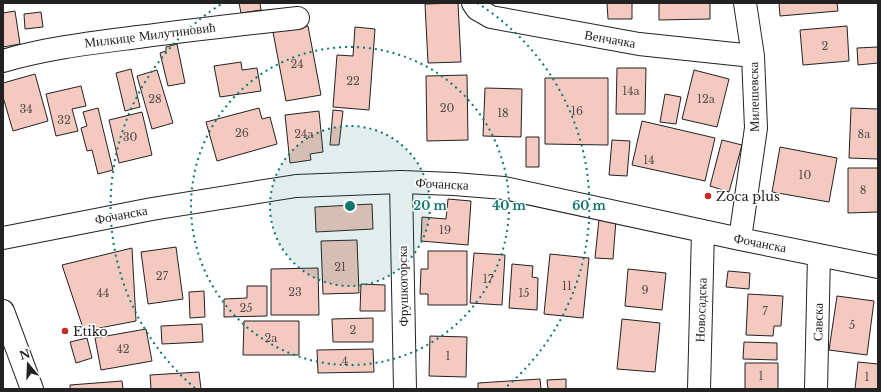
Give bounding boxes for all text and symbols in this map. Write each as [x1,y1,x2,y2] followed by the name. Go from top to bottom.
[83,18,217,51] street label: Милкице Милутиновић
[583,26,637,52] street label: Венчачка
[822,39,829,53] house number: 2
[290,57,304,71] house number: 24
[745,61,763,132] street label: Милешевска
[346,74,360,88] house number: 22
[622,84,641,98] house number: 14a
[148,92,162,106] house number: 28
[697,92,716,106] house number: 12a
[440,101,454,115] house number: 20
[19,102,33,116] house number: 34
[571,104,583,118] house number: 16
[497,106,509,120] house number: 18
[57,113,71,127] house number: 32
[235,126,249,140] house number: 26
[294,127,315,141] house number: 24a
[858,127,871,141] house number: 8a
[123,130,137,144] house number: 30
[643,153,655,167] house number: 14
[799,168,812,182] house number: 10
[415,174,469,194] street label: Фочанска
[860,183,866,197] house number: 8
[716,188,780,205] place label: Zoca plus
[703,191,713,201] marker: Zoca plus
[413,198,447,213] text: 20 m
[492,198,526,213] text: 40 m
[572,198,607,213] text: 60 m
[343,199,357,213] centre of rings
[93,202,149,228] street label: Фочанска
[439,223,451,237] house number: 19
[732,230,788,256] street label: Фочанска
[394,245,412,327] street label: Фрушкогорска
[334,260,346,274] house number: 21
[156,269,169,283] house number: 27
[483,272,494,286] house number: 17
[691,277,711,343] street label: Новосадска
[562,279,572,293] house number: 11
[641,283,649,297] house number: 9
[288,285,302,299] house number: 23
[97,286,109,300] house number: 44
[518,286,530,300] house number: 15
[239,301,253,315] house number: 25
[809,303,827,341] street label: Савска
[762,304,768,318] house number: 7
[849,318,855,332] house number: 5
[73,323,108,340] place label: Etiko
[350,323,357,337] house number: 2
[60,326,70,336] marker: Etiko
[265,331,278,345] house number: 2a
[116,342,130,356] house number: 42
[8,344,48,384] north arrow
[18,346,33,363] text: N
[446,349,451,363] house number: 1
[342,354,348,368] house number: 4
[759,369,764,383] house number: 1
[865,370,870,384] house number: 1

